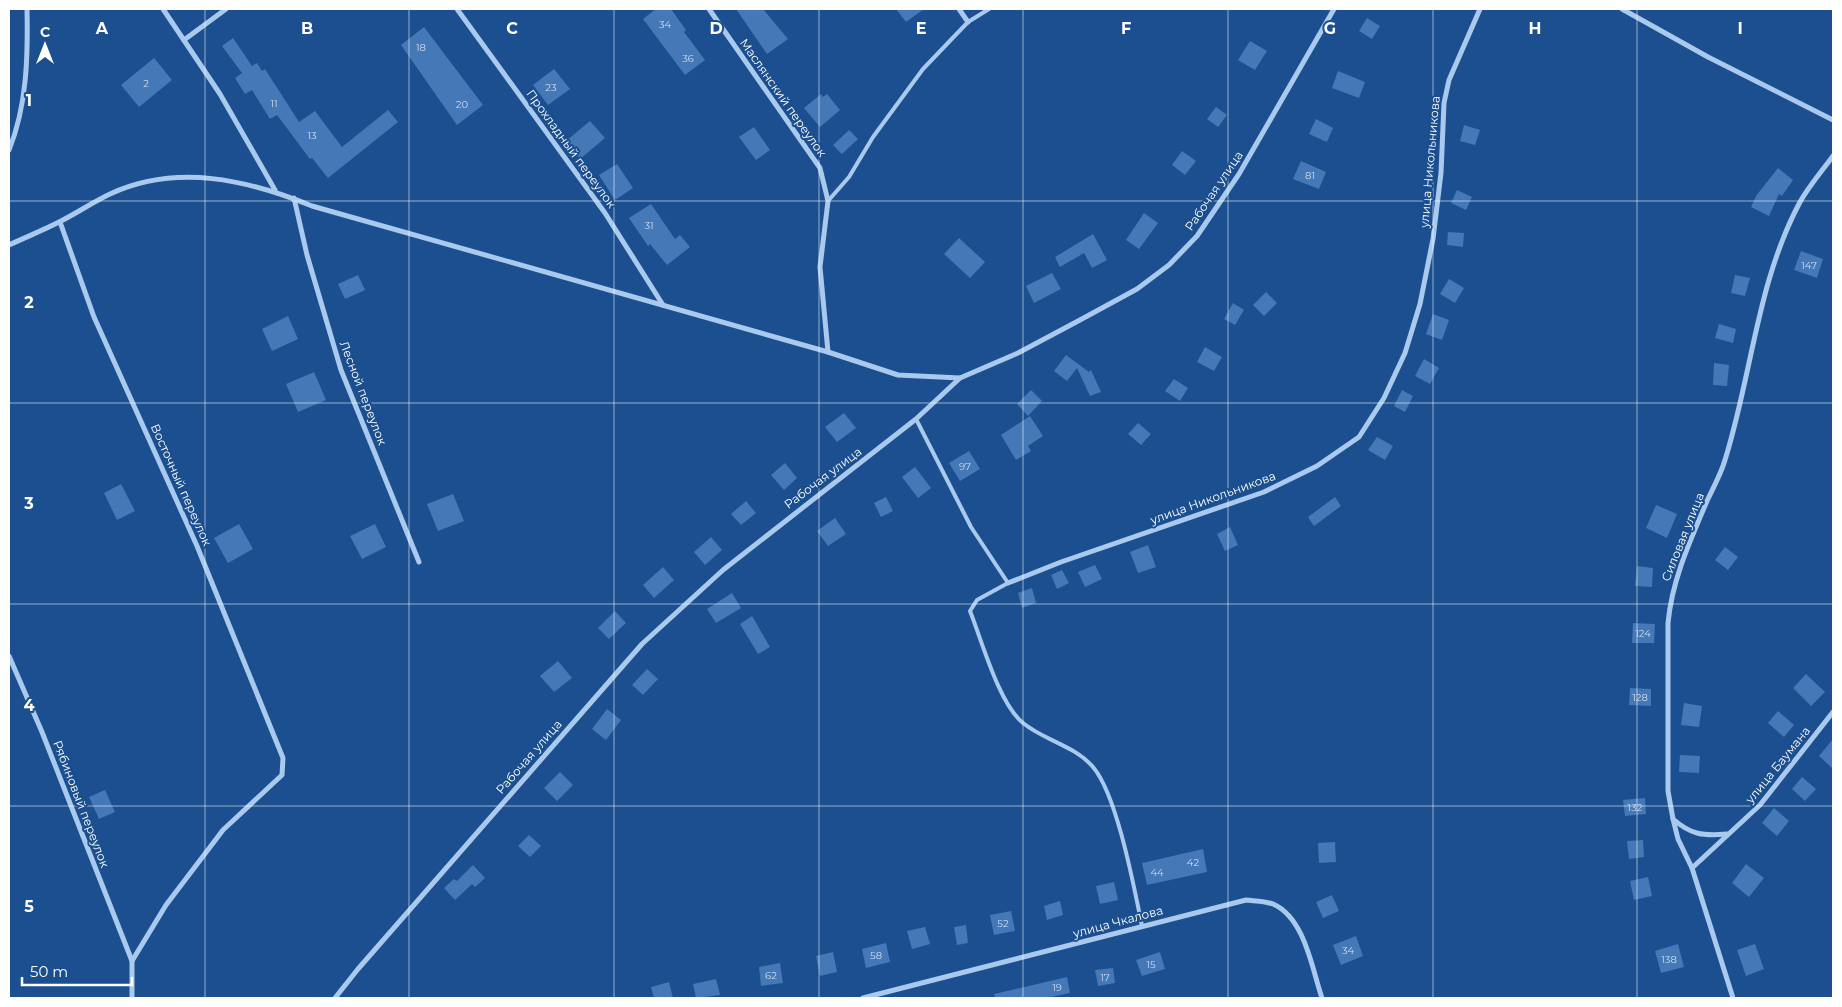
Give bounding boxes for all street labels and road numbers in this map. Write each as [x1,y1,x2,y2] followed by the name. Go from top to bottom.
[737,36,830,160] street label: Маслянский переулок
[523,87,619,211] street label: Прохладный переулок
[1416,95,1443,230] street label: улица Никольникова
[1181,148,1246,233] street label: Рабочая улица
[337,339,390,447] street label: Лесной переулок
[148,421,215,548] street label: Восточный переулок
[781,444,864,512] street label: Рабочая улица
[1147,468,1278,528] street label: улица Никольникова
[1658,490,1707,583] street label: Силовая улица
[492,717,565,797] street label: Рабочая улица
[1741,723,1813,807] street label: улица Баумана
[50,738,113,870] street label: Рябиновый переулок
[1070,902,1165,941] street label: улица Чкалова

